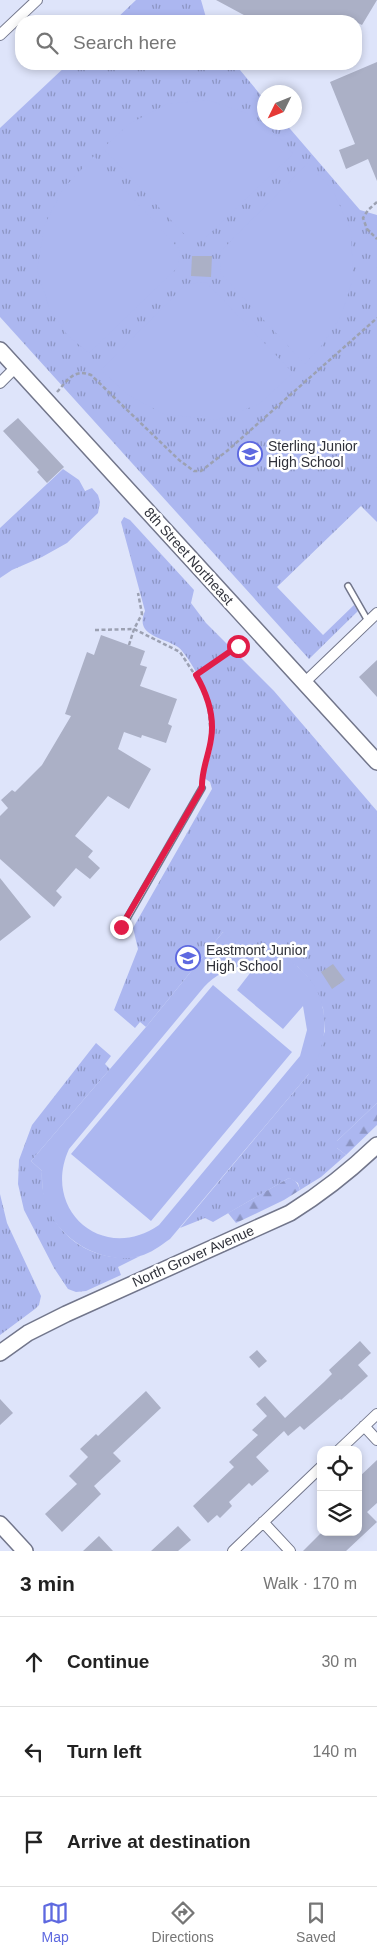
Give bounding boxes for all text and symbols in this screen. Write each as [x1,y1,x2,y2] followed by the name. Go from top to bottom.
[15,15,362,70] search box
[33,29,61,57] icon: search
[73,32,177,53] text: Search here
[257,85,302,130] north arrow
[268,438,358,470] place label: Sterling Junior High School
[237,441,263,467] school or university icon: Sterling Junior High School
[141,504,237,608] street label: 8th Street Northeast
[227,635,250,658] route start
[110,916,133,939] route end
[206,942,307,974] place label: Eastmont Junior High School
[175,945,201,971] school or university icon: Eastmont Junior High School
[130,1222,256,1290] street label: North Grover Avenue
[317,1446,362,1536] map controls
[317,1446,362,1491] button: locate
[317,1491,362,1536] button: layers
[20,1572,75,1595] text: 3 min
[263,1575,357,1592] text: Walk · 170 m
[20,1648,48,1676] icon: ahead
[67,1651,149,1672] text: Continue
[321,1653,357,1670] text: 30 m
[20,1738,48,1766] icon: left
[67,1741,142,1762] text: Turn left
[313,1743,357,1760] text: 140 m
[20,1828,48,1856] icon: arrive
[67,1831,251,1852] text: Arrive at destination
[41,1899,69,1945] tab: Map
[152,1899,214,1945] tab: Directions
[296,1899,336,1945] tab: Saved

